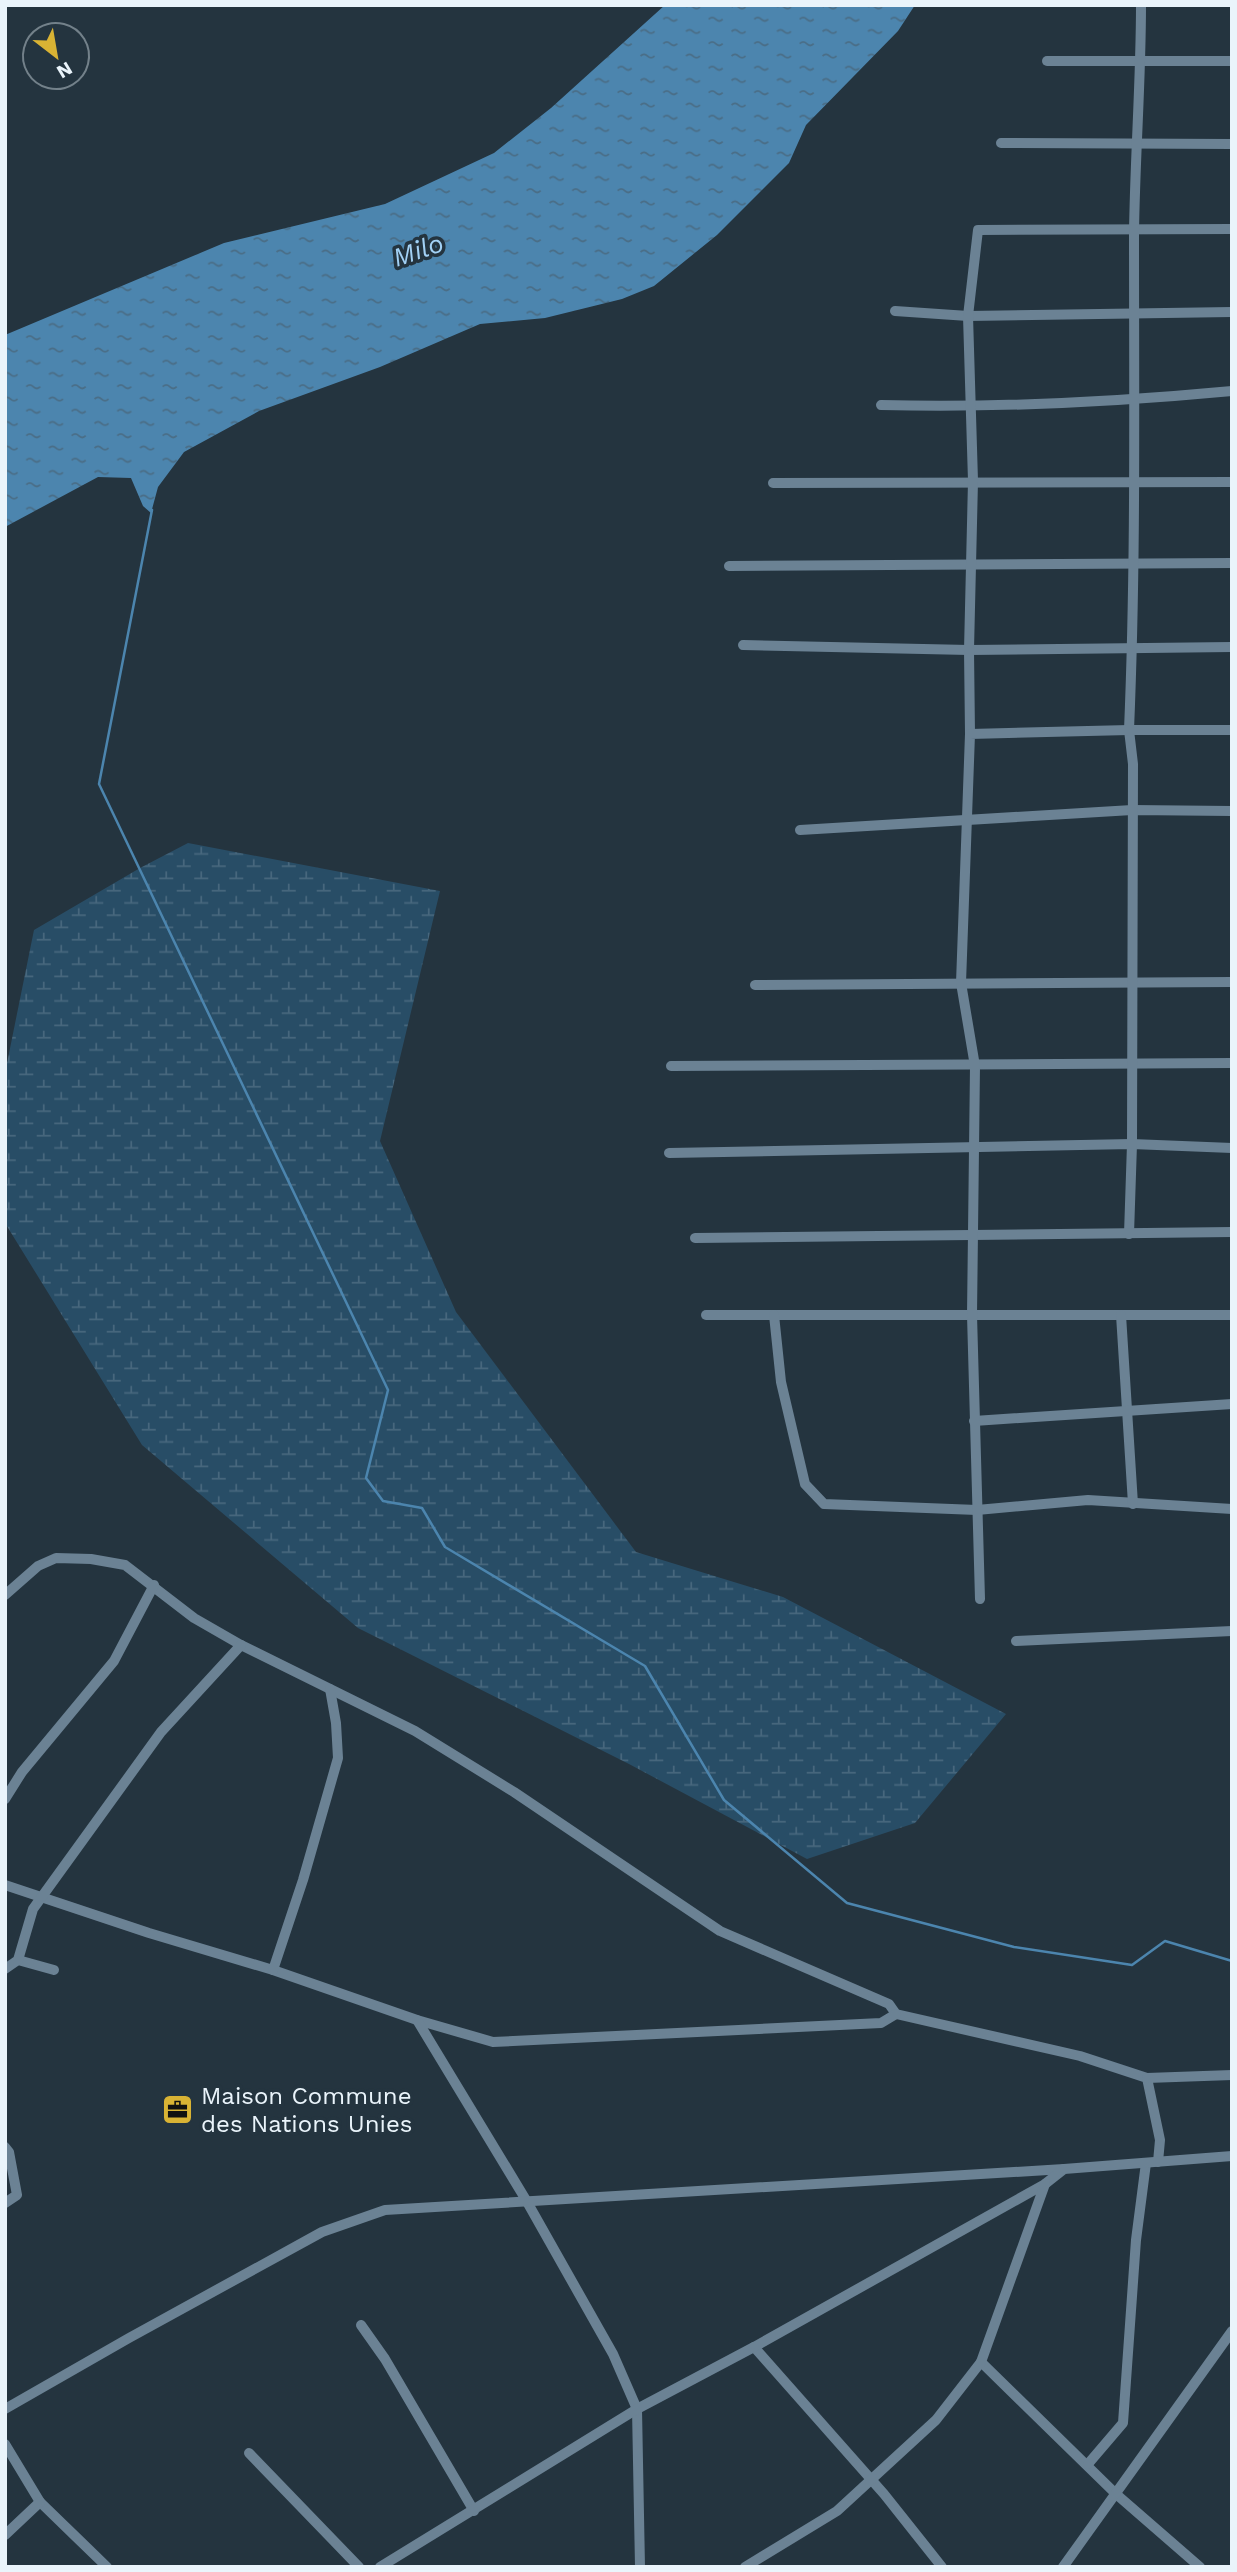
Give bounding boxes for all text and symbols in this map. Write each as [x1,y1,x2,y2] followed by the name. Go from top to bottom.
[21,21,91,91] north arrow
[53,57,76,84] text: N
[389,227,447,273] water label: Milo
[201,2082,412,2138] place label: Maison Commune des Nations Unies
[161,2093,195,2127] office icon: Maison Commune des Nations Unies

